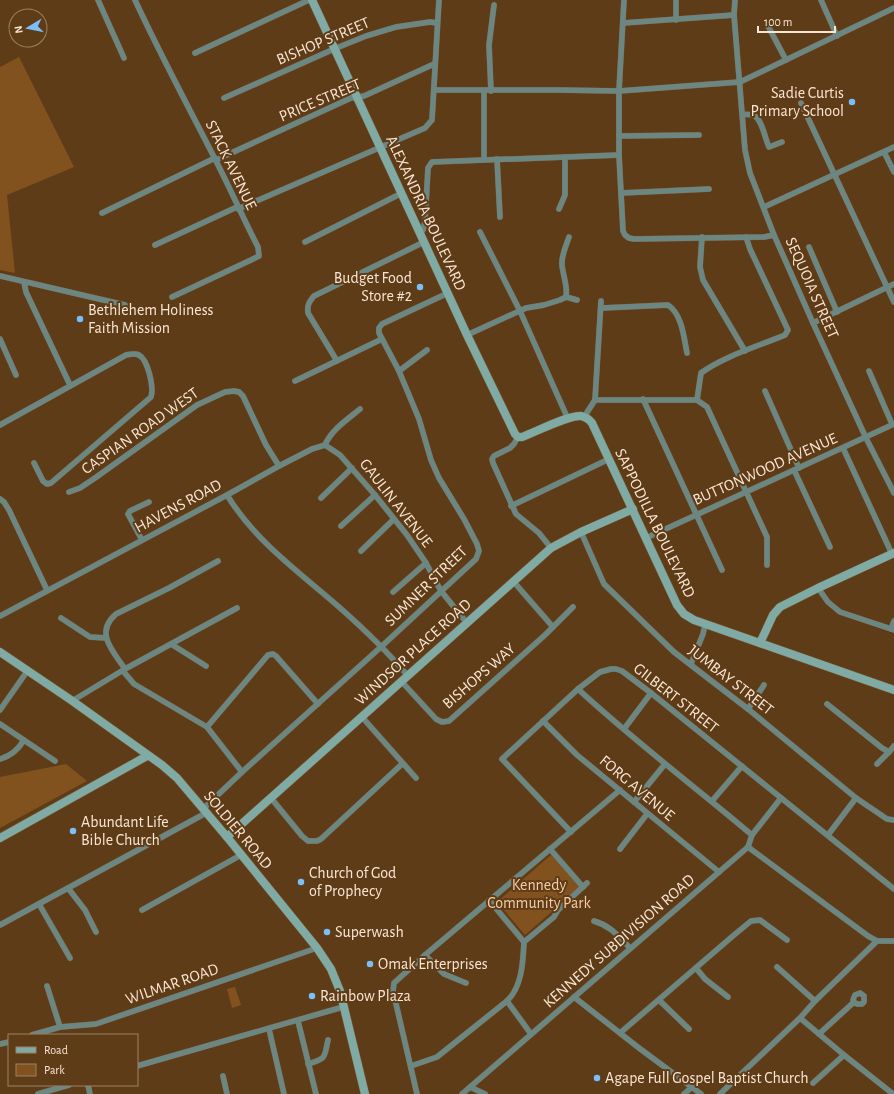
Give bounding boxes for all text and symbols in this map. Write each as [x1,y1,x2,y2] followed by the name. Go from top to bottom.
[8,8,48,48] north arrow
[758,8,835,34] scale bar
[274,14,372,68] street label: BISHOP STREET
[764,16,792,28] text: 100 m
[13,25,25,34] text: N
[277,76,363,124] street label: PRICE STREET
[751,85,844,120] place label: Sadie Curtis Primary School
[847,97,857,107] marker: Sadie Curtis Primary School
[202,118,260,212] street label: STACK AVENUE
[383,133,469,293] street label: ALEXANDRIA BOULEVARD
[782,235,842,342] street label: SEQUOIA STREET
[334,270,412,304] place label: Budget Food Store #2
[415,282,425,292] marker: Budget Food Store #2
[88,302,214,336] place label: Bethlehem Holiness Faith Mission
[75,314,85,324] marker: Bethlehem Holiness Faith Mission
[79,385,201,477] street label: CASPIAN ROAD WEST
[690,430,840,508] street label: BUTTONWOOD AVENUE
[612,446,698,600] street label: SAPPODILLA BOULEVARD
[357,456,436,550] street label: GAULIN AVENUE
[132,476,224,536] street label: HAVENS ROAD
[382,543,470,629] street label: SUMNER STREET
[352,596,474,708] street label: WINDSOR PLACE ROAD
[440,640,519,712] street label: BISHOPS WAY
[685,642,777,718] street label: JUMBAY STREET
[631,660,722,736] street label: GILBERT STREET
[596,752,678,824] street label: FORG AVENUE
[201,788,275,872] street label: SOLDIER ROAD
[81,814,169,848] place label: Abundant Life Bible Church
[68,826,78,836] marker: Abundant Life Bible Church
[309,865,396,900] place label: Church of God of Prophecy
[540,871,698,1011] street label: KENNEDY SUBDIVISION ROAD
[296,877,306,887] marker: Church of God of Prophecy
[487,877,591,912] park label: Kennedy Community Park
[335,924,404,940] place label: Superwash
[322,927,332,937] marker: Superwash
[378,956,488,972] place label: Omak Enterprises
[365,959,375,969] marker: Omak Enterprises
[124,961,220,1007] street label: WILMAR ROAD
[320,988,411,1004] place label: Rainbow Plaza
[307,991,317,1001] marker: Rainbow Plaza
[8,1034,138,1086] legend
[44,1044,68,1056] text: Road
[44,1064,65,1076] text: Park
[605,1070,809,1086] place label: Agape Full Gospel Baptist Church
[592,1073,602,1083] marker: Agape Full Gospel Baptist Church

